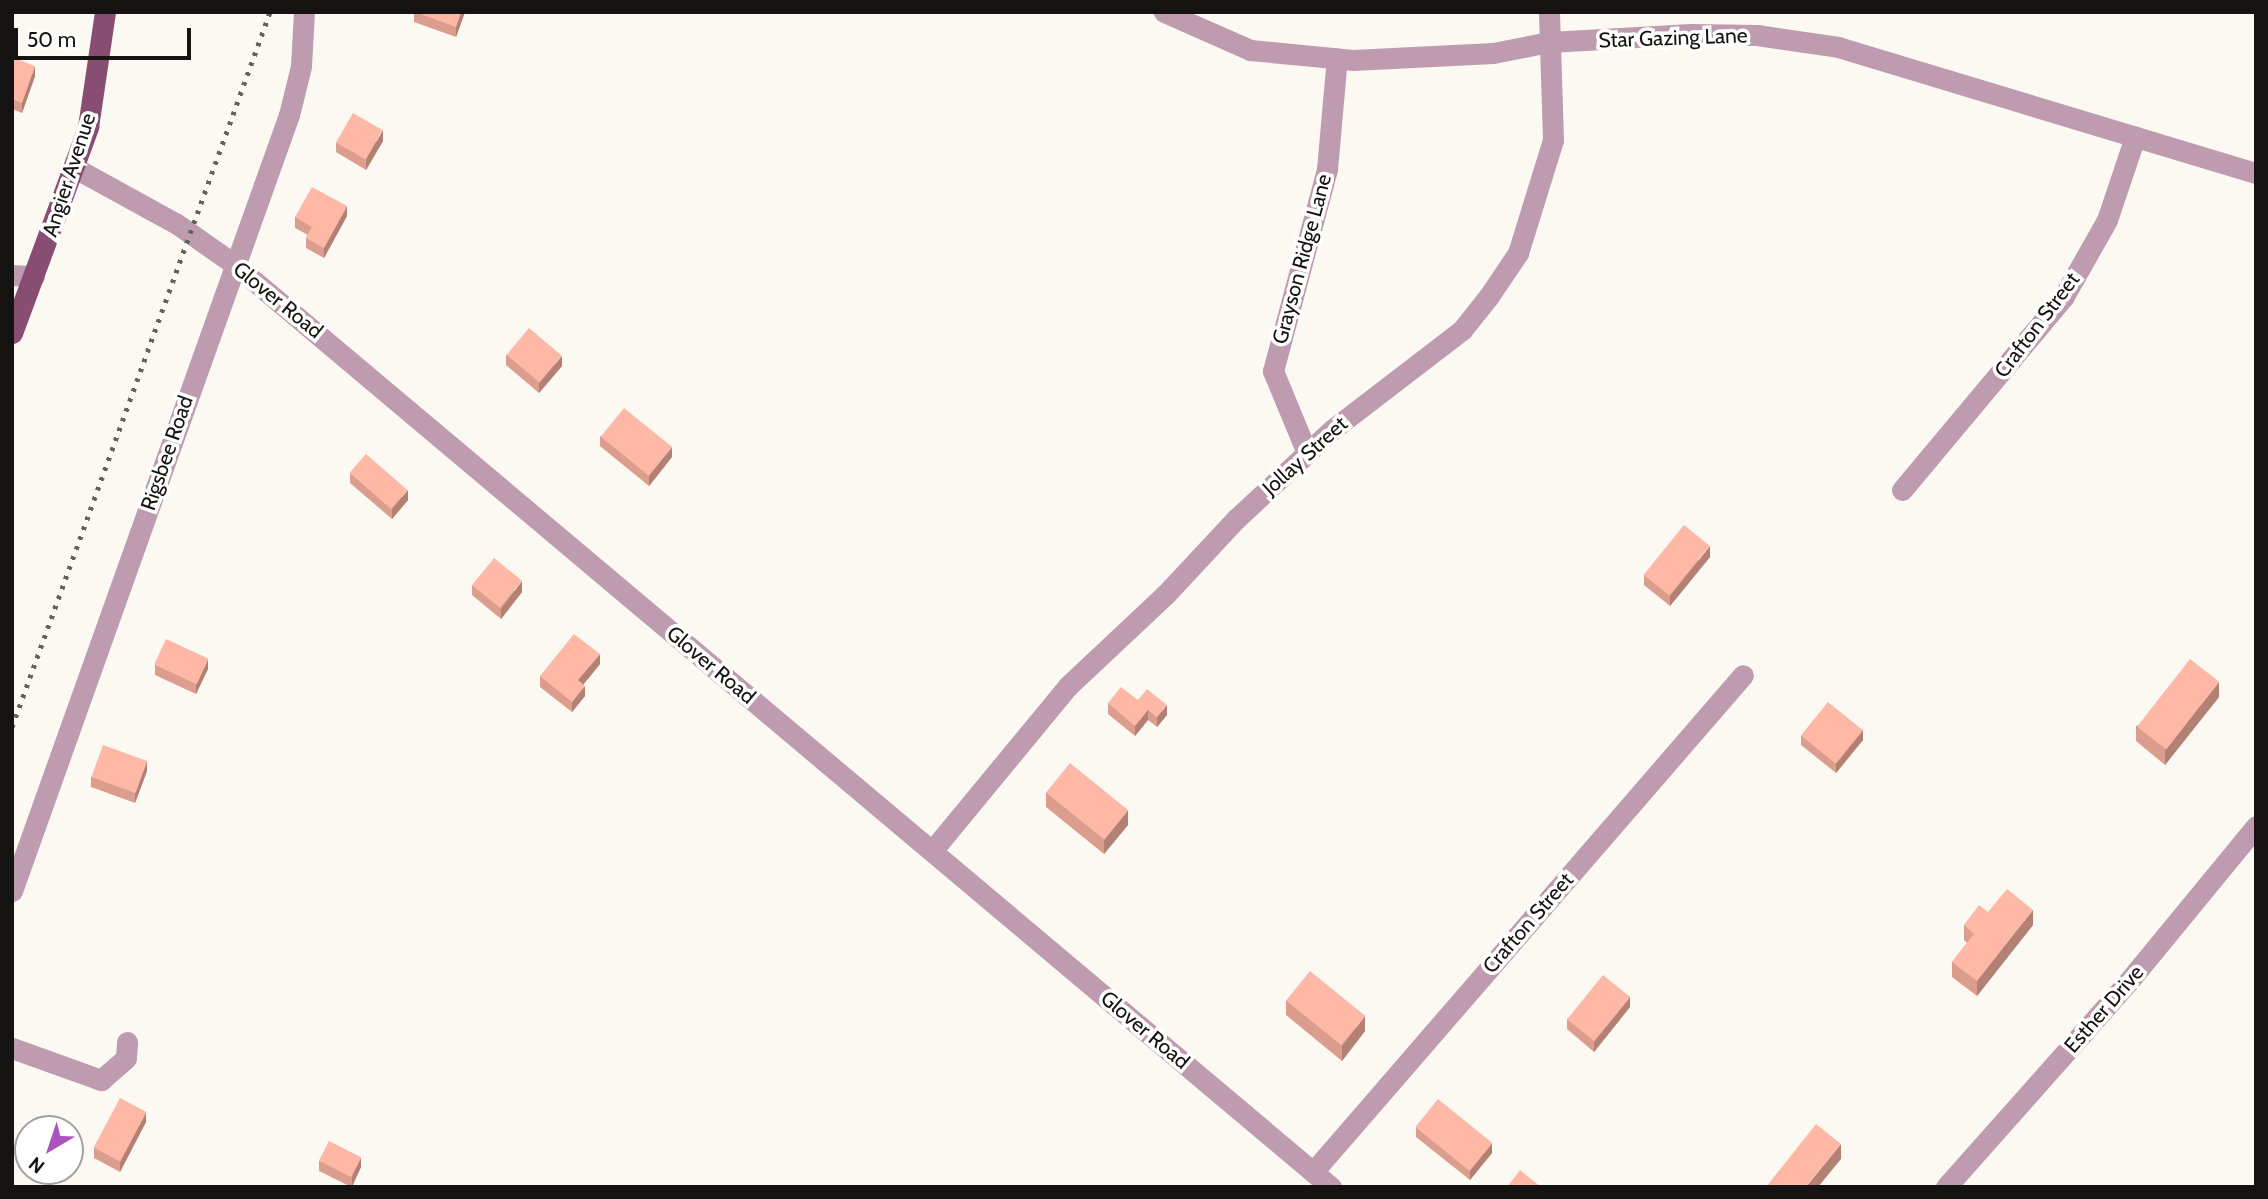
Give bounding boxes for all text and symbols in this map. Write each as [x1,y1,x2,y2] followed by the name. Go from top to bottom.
[18,14,194,58] scale bar
[1598,23,1748,53] street label: Star Gazing Lane
[27,27,76,52] text: 50 m
[37,110,101,240] street label: Angier Avenue
[1267,171,1337,347] street label: Grayson Ridge Lane
[228,256,328,344] street label: Glover Road
[1989,267,2085,383] street label: Crafton Street
[136,392,198,514] street label: Rigsbee Road
[1257,411,1353,501] street label: Jollay Street
[662,621,760,709] street label: Glover Road
[1477,867,1579,979] street label: Crafton Street
[2059,960,2149,1058] street label: Esther Drive
[1096,986,1194,1074] street label: Glover Road
[14,1115,84,1185] north arrow
[24,1152,49,1178] text: N

